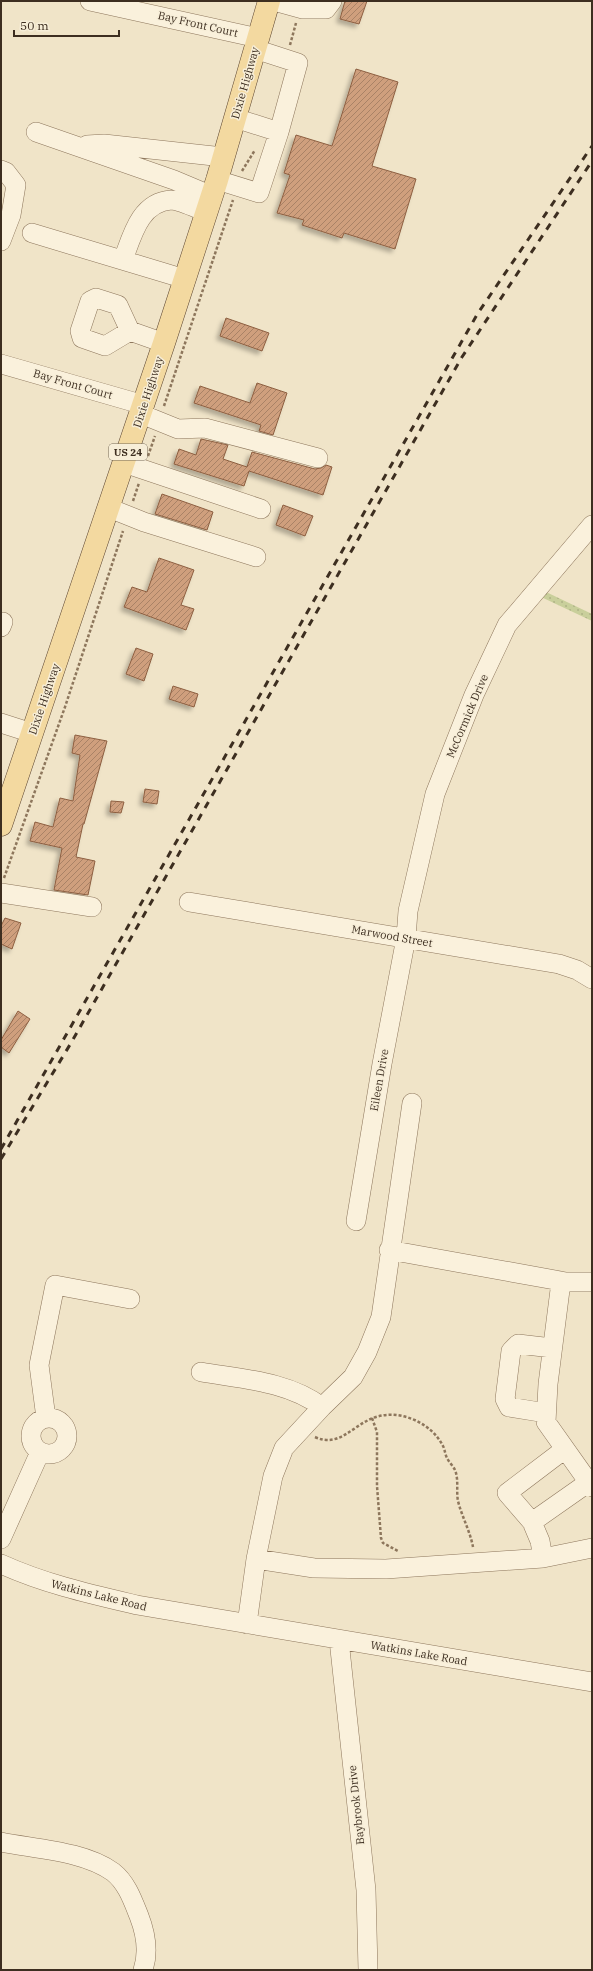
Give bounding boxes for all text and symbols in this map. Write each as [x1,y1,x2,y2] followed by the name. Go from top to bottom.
[157,8,240,40] street label: Bay Front Court
[14,12,119,38] scale bar
[20,18,49,33] text: 50 m
[228,45,262,121] street label: Dixie Highway
[130,354,166,430] street label: Dixie Highway
[32,366,114,402] street label: Bay Front Court
[109,444,147,460] road number: US 24
[25,661,63,736] street label: Dixie Highway
[443,672,491,760] street label: McCormick Drive
[350,922,434,950] street label: Marwood Street
[367,1048,391,1112] street label: Eileen Drive
[50,1576,149,1614] street label: Watkins Lake Road
[369,1638,469,1668] street label: Watkins Lake Road
[345,1764,367,1845] street label: Baybrook Drive

